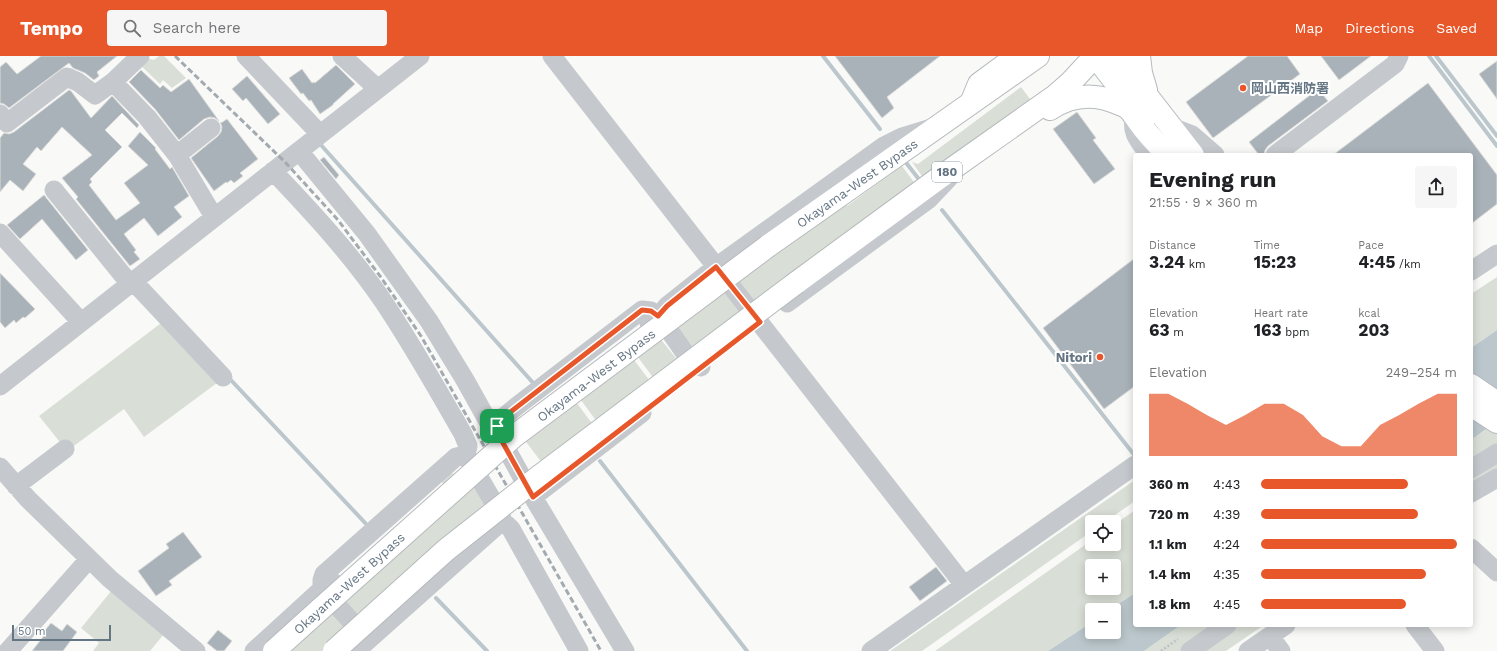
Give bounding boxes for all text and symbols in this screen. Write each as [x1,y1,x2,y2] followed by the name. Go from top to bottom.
[107,10,387,46] search box
[20,17,83,40] text: Tempo
[121,17,143,39] icon: search
[153,19,241,37] text: Search here
[1295,20,1323,36] text: Map
[1345,20,1414,36] text: Directions
[1436,20,1477,36] text: Saved
[1251,81,1329,96] place label: 岡山西消防署
[1238,83,1248,93] marker: 岡山西消防署
[794,136,921,231] street label: Okayama-West Bypass
[932,162,962,182] road number: 180
[1415,166,1457,208] button: share
[1149,167,1277,192] text: Evening run
[1149,195,1258,210] text: 21:55 · 9 × 360 m
[1149,239,1196,252] text: Distance
[1254,239,1280,252] text: Time
[1358,239,1384,252] text: Pace
[1149,252,1185,272] text: 3.24
[1254,252,1296,272] text: 15:23
[1358,252,1395,272] text: 4:45
[1185,258,1205,271] text: km
[1395,258,1421,271] text: /km
[1149,307,1198,320] text: Elevation
[1254,307,1308,320] text: Heart rate
[1358,307,1380,320] text: kcal
[1149,320,1170,340] text: 63
[1254,320,1282,340] text: 163
[1358,320,1389,340] text: 203
[534,326,659,425] street label: Okayama-West Bypass
[1170,326,1184,339] text: m
[1282,326,1310,339] text: bpm
[1056,350,1092,365] place label: Nitori
[1095,352,1105,362] marker: Nitori
[1149,365,1207,380] text: Elevation
[1386,365,1457,380] text: 249–254 m
[480,409,514,443] pin
[486,415,508,437] icon: arrive
[1149,477,1189,492] text: 360 m
[1213,477,1240,492] text: 4:43
[1149,507,1189,522] text: 720 m
[1213,507,1240,522] text: 4:39
[1085,515,1121,639] map controls
[1085,515,1121,551] button: locate
[291,529,408,637] street label: Okayama-West Bypass
[1149,537,1187,552] text: 1.1 km
[1213,537,1240,552] text: 4:24
[1085,559,1121,595] button: +
[1149,567,1191,582] text: 1.4 km
[1213,567,1240,582] text: 4:35
[1149,597,1191,612] text: 1.8 km
[1213,597,1240,612] text: 4:45
[1085,603,1121,639] button: −
[12,623,111,642] scale bar
[18,625,45,638] text: 50 m

